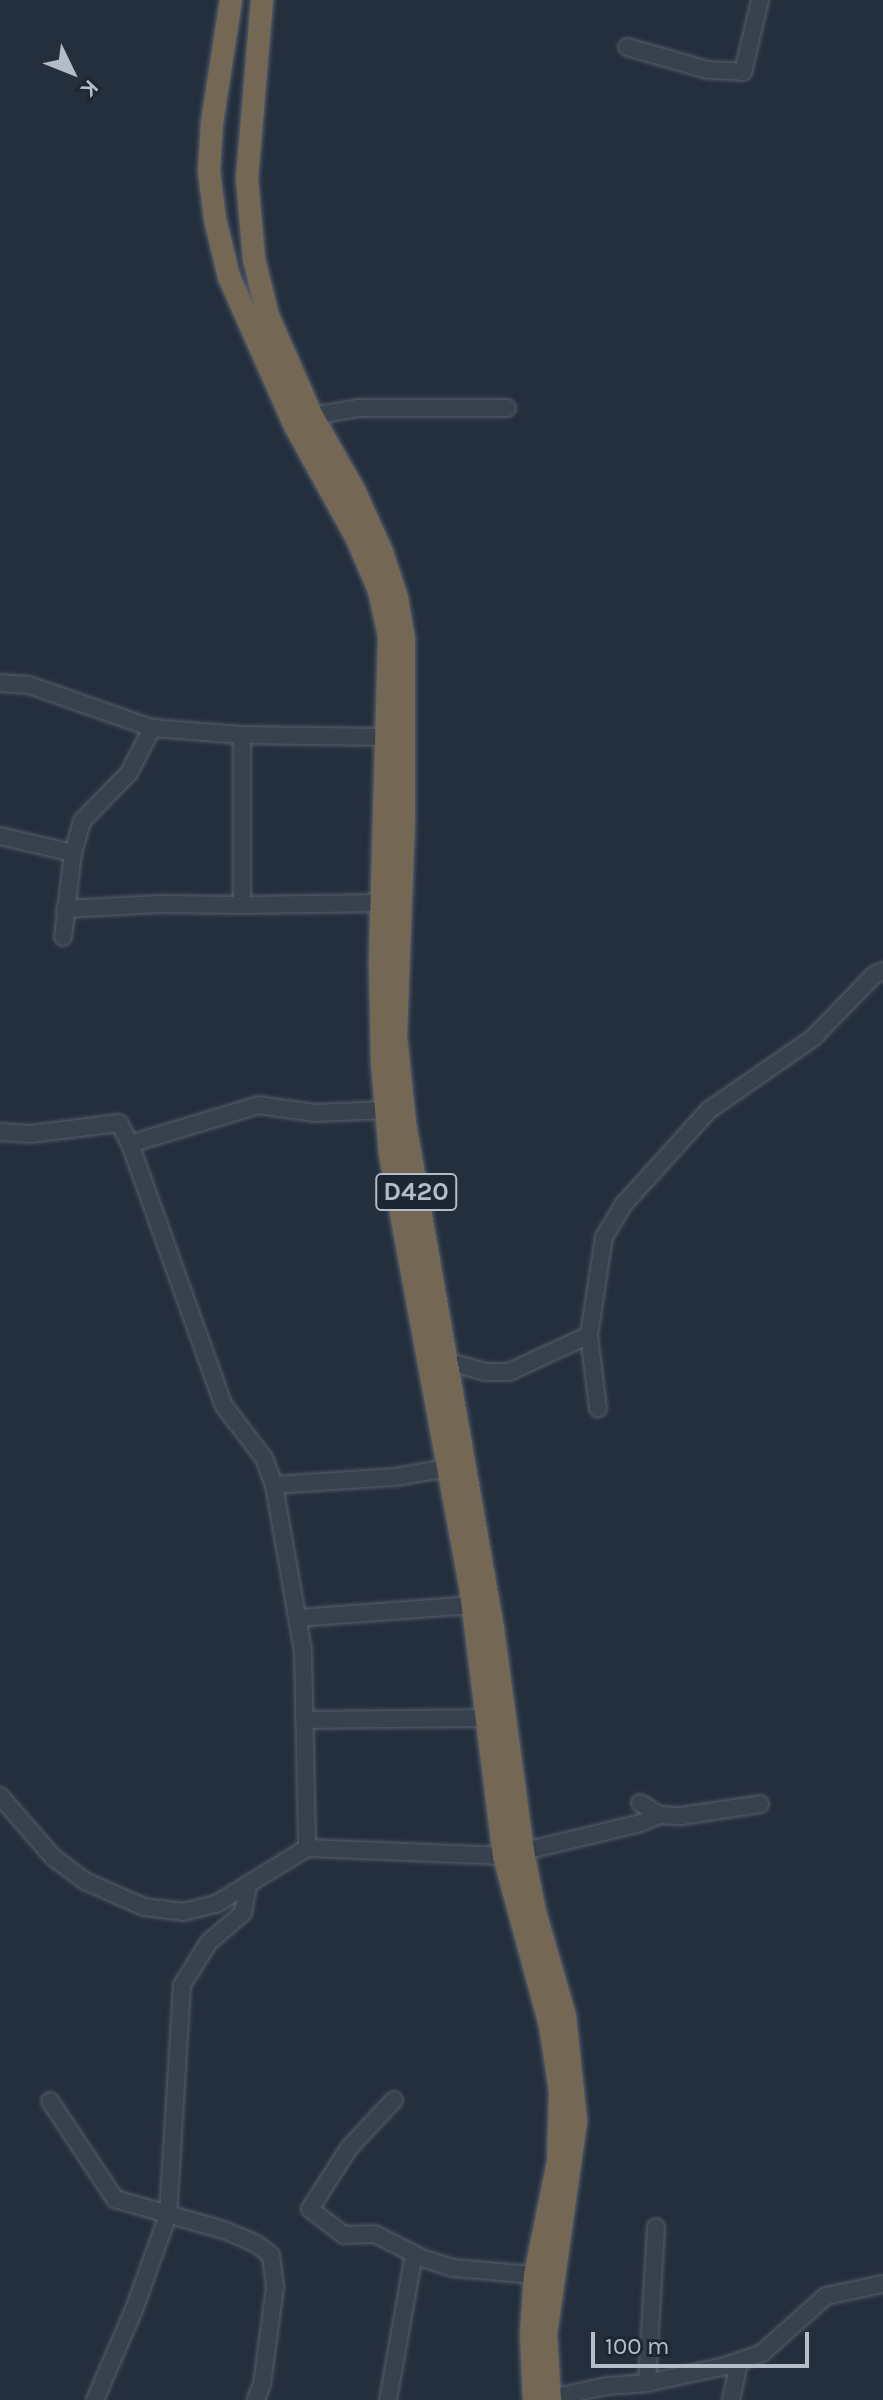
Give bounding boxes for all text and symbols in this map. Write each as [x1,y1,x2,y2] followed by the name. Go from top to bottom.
[32,32,112,112] north arrow
[75,74,104,102] text: K
[374,1170,458,1214] road number: D420
[595,2316,813,2366] scale bar
[605,2332,670,2360] text: 100 m

